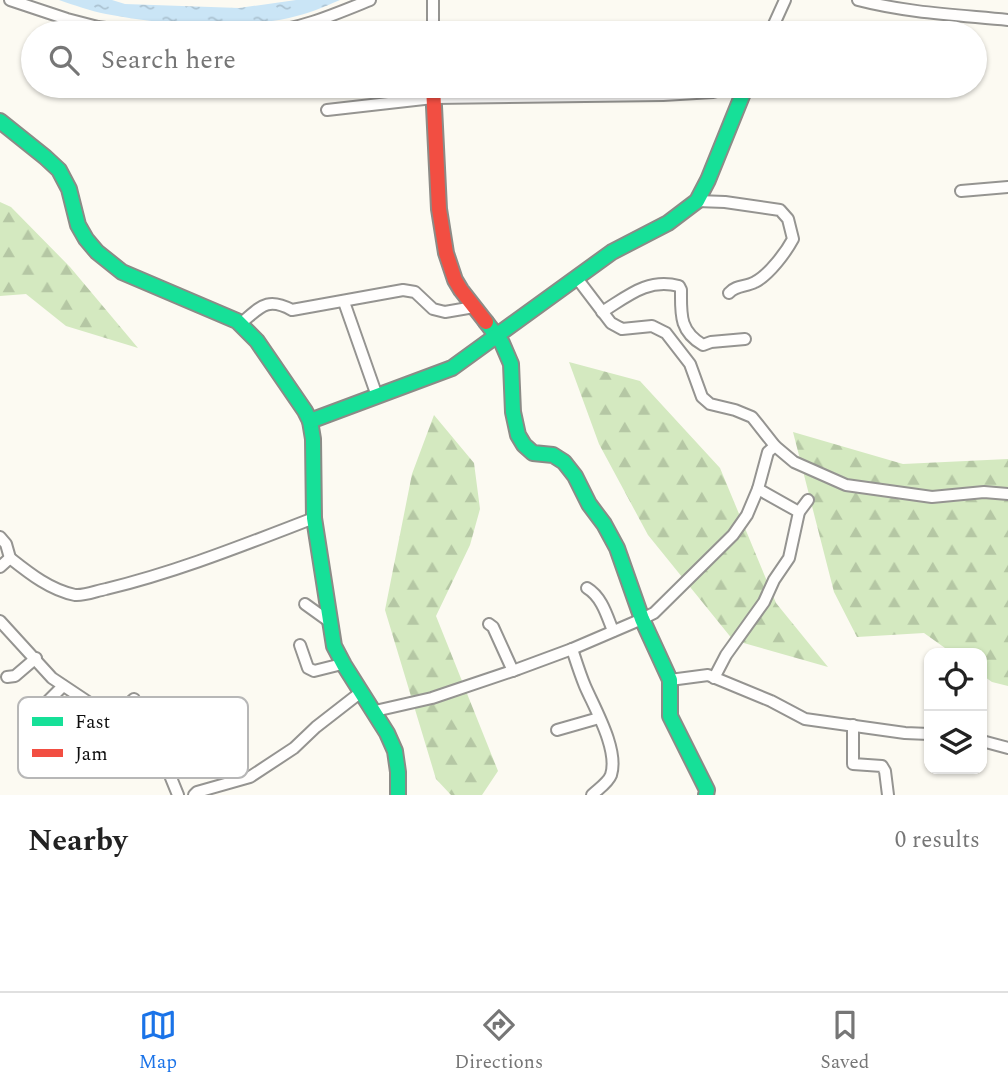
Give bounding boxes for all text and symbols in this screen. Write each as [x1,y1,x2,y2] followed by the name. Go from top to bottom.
[21,21,987,98] search box
[101,40,236,80] text: Search here
[45,41,83,79] icon: search
[924,648,987,774] map controls
[924,648,987,711] button: locate
[18,697,248,778] legend
[75,708,111,737] text: Fast
[924,711,987,774] button: layers
[75,740,107,769] text: Jam
[28,818,127,864] text: Nearby
[895,823,980,858] text: 0 results
[139,1006,177,1077] tab: Map
[454,1006,543,1077] tab: Directions
[821,1006,869,1077] tab: Saved

